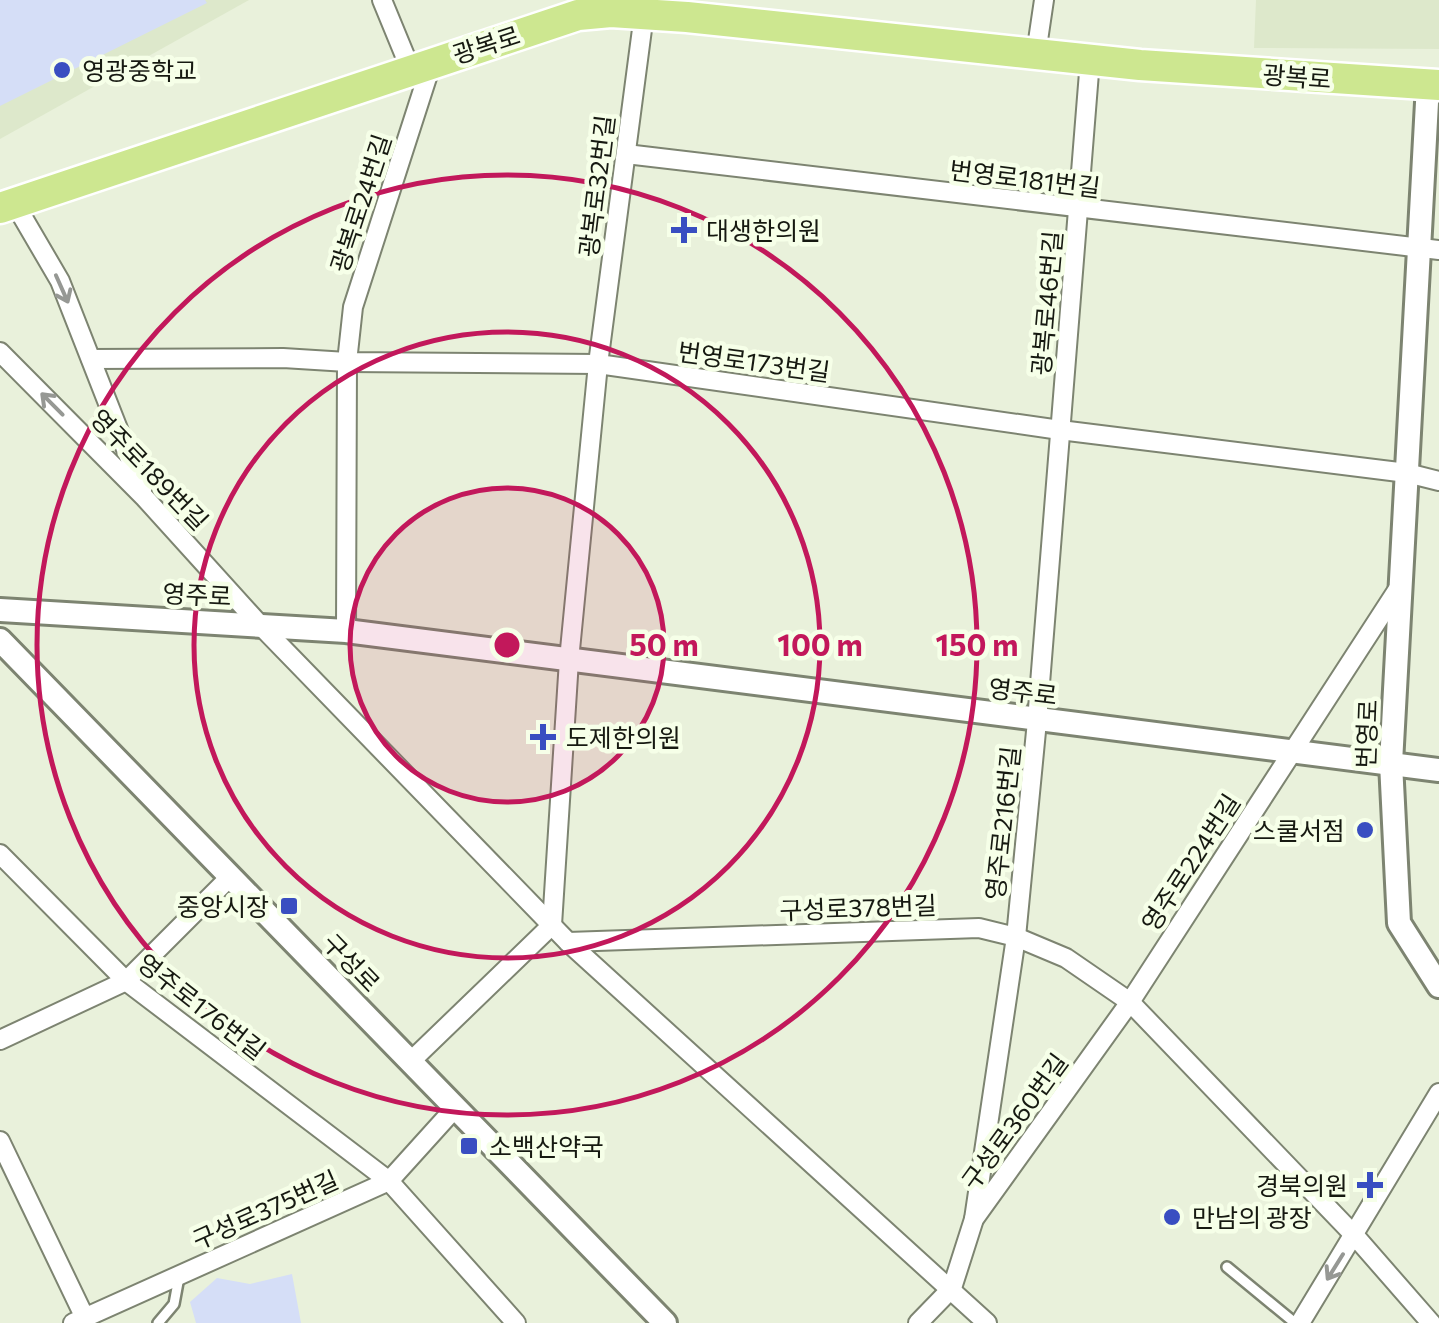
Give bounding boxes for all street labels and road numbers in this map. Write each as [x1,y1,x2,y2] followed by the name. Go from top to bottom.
[449,19,523,69] street label: 광복로
[1262,59,1332,93] street label: 광복로
[572,113,620,259] street label: 광복로32번길
[324,130,396,276] street label: 광복로24번길
[948,154,1102,202] street label: 번영로181번길
[1025,229,1067,377] street label: 광복로46번길
[676,335,832,387] street label: 번영로173번길
[85,402,215,536] street label: 영주로189번길
[162,577,232,611] street label: 영주로
[987,672,1059,710] street label: 영주로
[1350,699,1382,769] street label: 번영로
[979,744,1025,902] street label: 영주로216번길
[1135,788,1245,936] street label: 영주로224번길
[779,889,937,925] street label: 구성로378번길
[317,927,387,997] street label: 구성로
[132,947,272,1065] street label: 영주로176번길
[955,1047,1073,1195] street label: 구성로360번길
[187,1163,343,1255] street label: 구성로375번길

